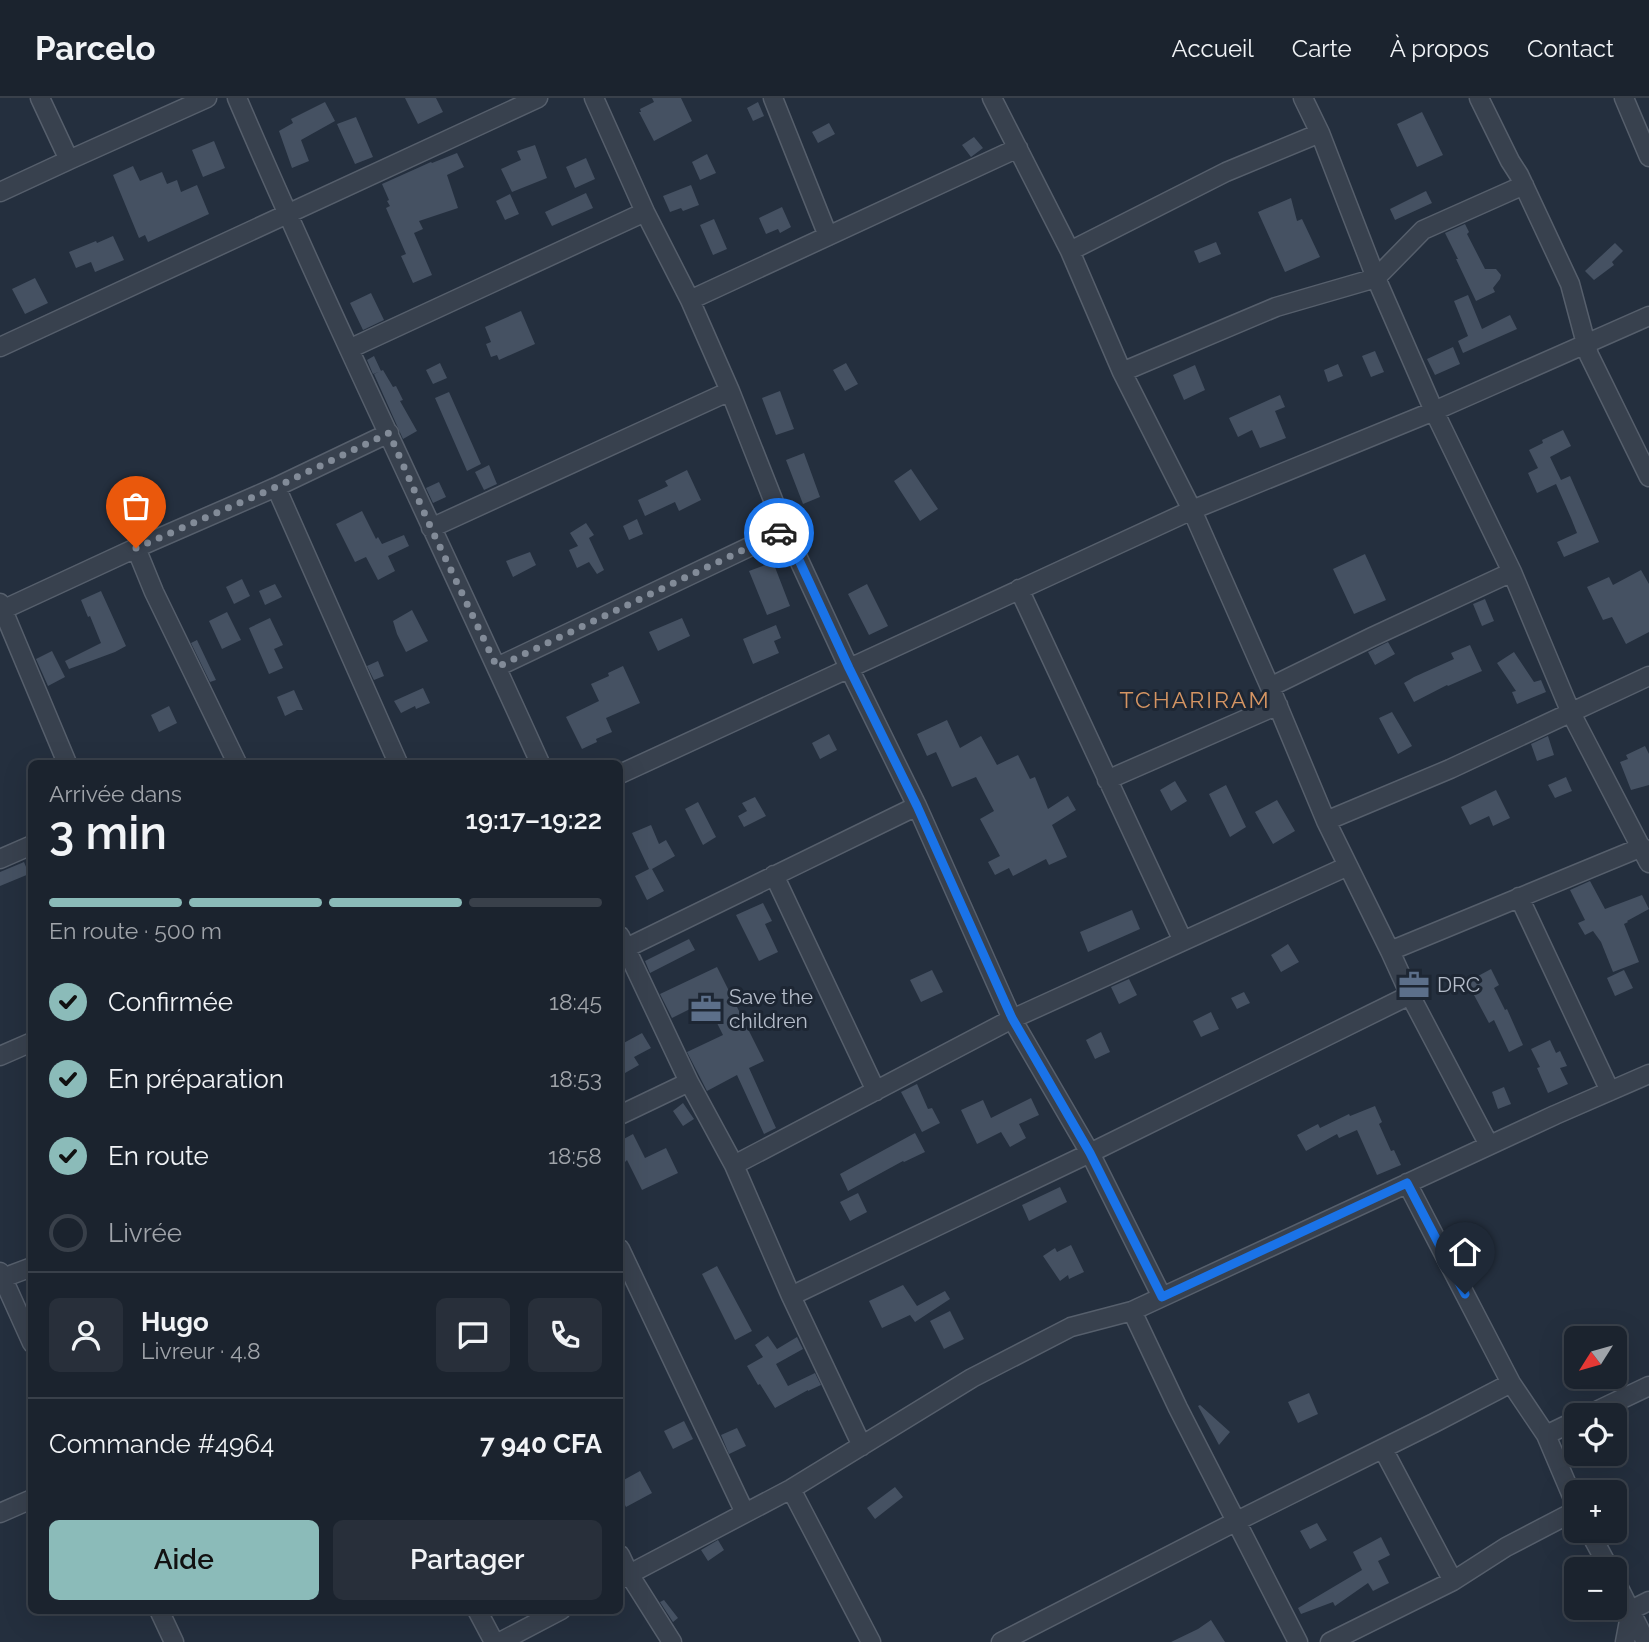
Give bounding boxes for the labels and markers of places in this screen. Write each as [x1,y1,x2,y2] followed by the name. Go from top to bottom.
[106,476,166,548] pin
[1397,968,1431,1002] office icon: DRC
[1437,972,1480,997] place label: DRC
[729,984,813,1033] place label: Save the children
[689,992,723,1026] office icon: Save the children
[1435,1222,1495,1294] pin

